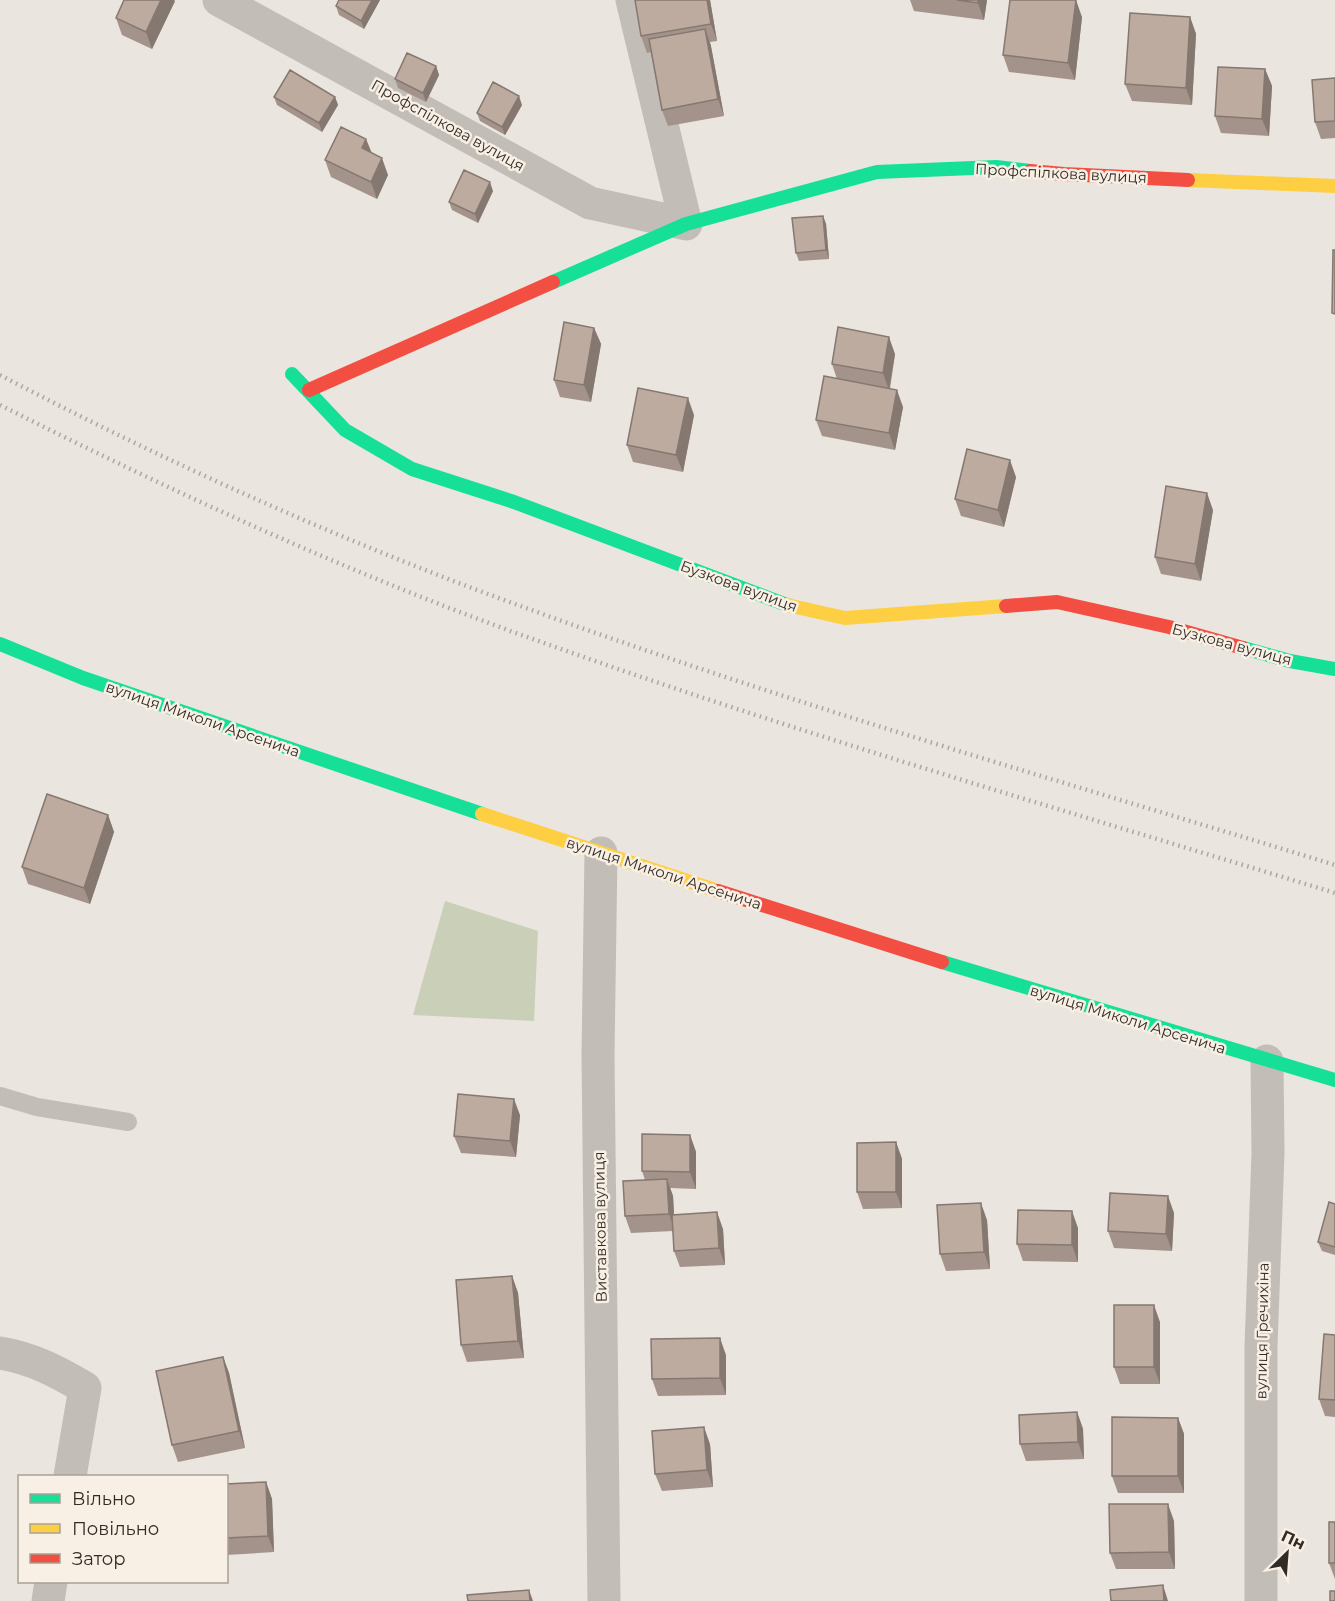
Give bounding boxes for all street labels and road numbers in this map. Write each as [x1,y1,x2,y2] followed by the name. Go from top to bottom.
[368,75,528,175] street label: Профспілкова вулиця
[975,159,1147,187] street label: Профспілкова вулиця
[678,556,800,616] street label: Бузкова вулиця
[1170,619,1294,669] street label: Бузкова вулиця
[104,677,302,761] street label: вулиця Миколи Арсенича
[564,832,764,914] street label: вулиця Миколи Арсенича
[1028,980,1228,1058] street label: вулиця Миколи Арсенича
[589,1151,611,1303] street label: Виставкова вулиця
[1251,1262,1273,1400] street label: вулиця Гречихіна

